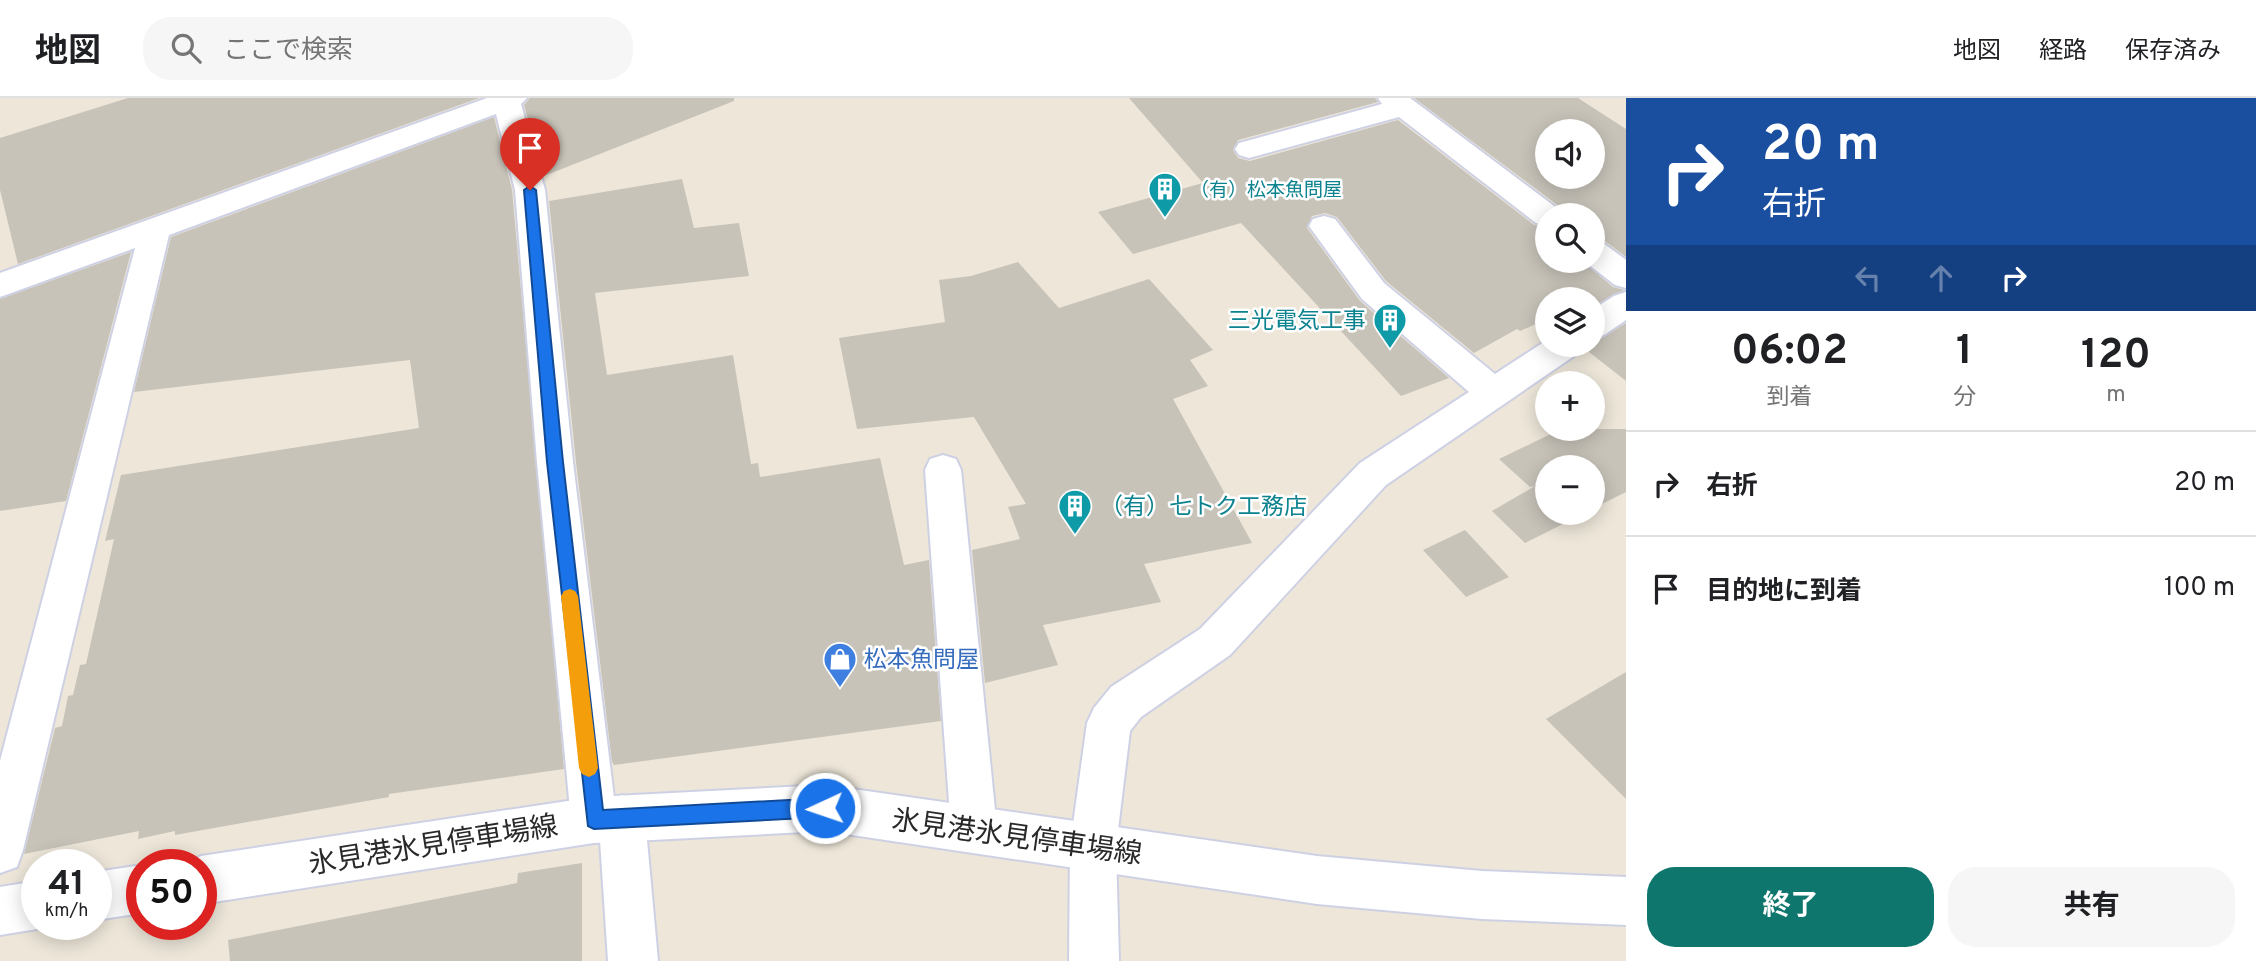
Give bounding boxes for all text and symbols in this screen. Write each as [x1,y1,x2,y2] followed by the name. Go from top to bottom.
[143,17,633,80] search box
[167,29,205,67] icon: search
[35,32,101,74] text: 地図
[223,35,353,68] text: ここで検索
[1953,37,2001,67] text: 地図
[2039,37,2087,67] text: 経路
[2125,37,2221,67] text: 保存済み
[1762,116,1879,178] text: 20 m
[500,118,560,190] pin
[1535,119,1605,525] map controls
[1535,119,1605,189] button: sound
[1647,126,1738,217] icon: right
[511,129,549,167] icon: arrive
[1146,170,1184,219] building icon: （有）松本魚問屋
[1190,179,1342,203] place label: （有）松本魚問屋
[1762,186,1826,226] text: 右折
[1535,203,1605,273] button: search
[1849,259,1887,297] icon: left
[1922,259,1960,297] icon: ahead
[1995,259,2033,297] icon: right
[1535,287,1605,357] button: layers
[1371,301,1409,350] building icon: 三光電気工事
[1228,308,1366,337] place label: 三光電気工事
[1731,326,1848,379] text: 06:02
[1956,326,1973,379] text: 1
[2081,330,2151,383] text: 120
[1535,371,1605,441] button: +
[2106,381,2126,410] text: m
[1766,384,1812,413] text: 到着
[1953,384,1976,413] text: 分
[1535,455,1605,525] button: −
[1647,465,1685,503] icon: right
[2174,467,2235,500] text: 20 m
[1706,471,1758,504] text: 右折
[1056,487,1094,536] building icon: （有）七トク工務店
[1100,494,1307,523] place label: （有）七トク工務店
[1647,570,1685,608] icon: arrive
[2164,572,2235,605] text: 100 m
[1706,576,1862,609] text: 目的地に到着
[821,640,859,689] shop icon: 松本魚問屋
[864,647,979,676] place label: 松本魚問屋
[788,771,862,845] position arrow
[889,804,1144,874] street label: 氷見港氷見停車場線
[306,809,561,884] street label: 氷見港氷見停車場線
[126,849,217,940] speed limit sign: 50
[48,863,85,907] text: 41
[1647,867,1934,947] button: 終了
[1948,867,2235,947] button: 共有
[45,900,88,923] text: km/h

